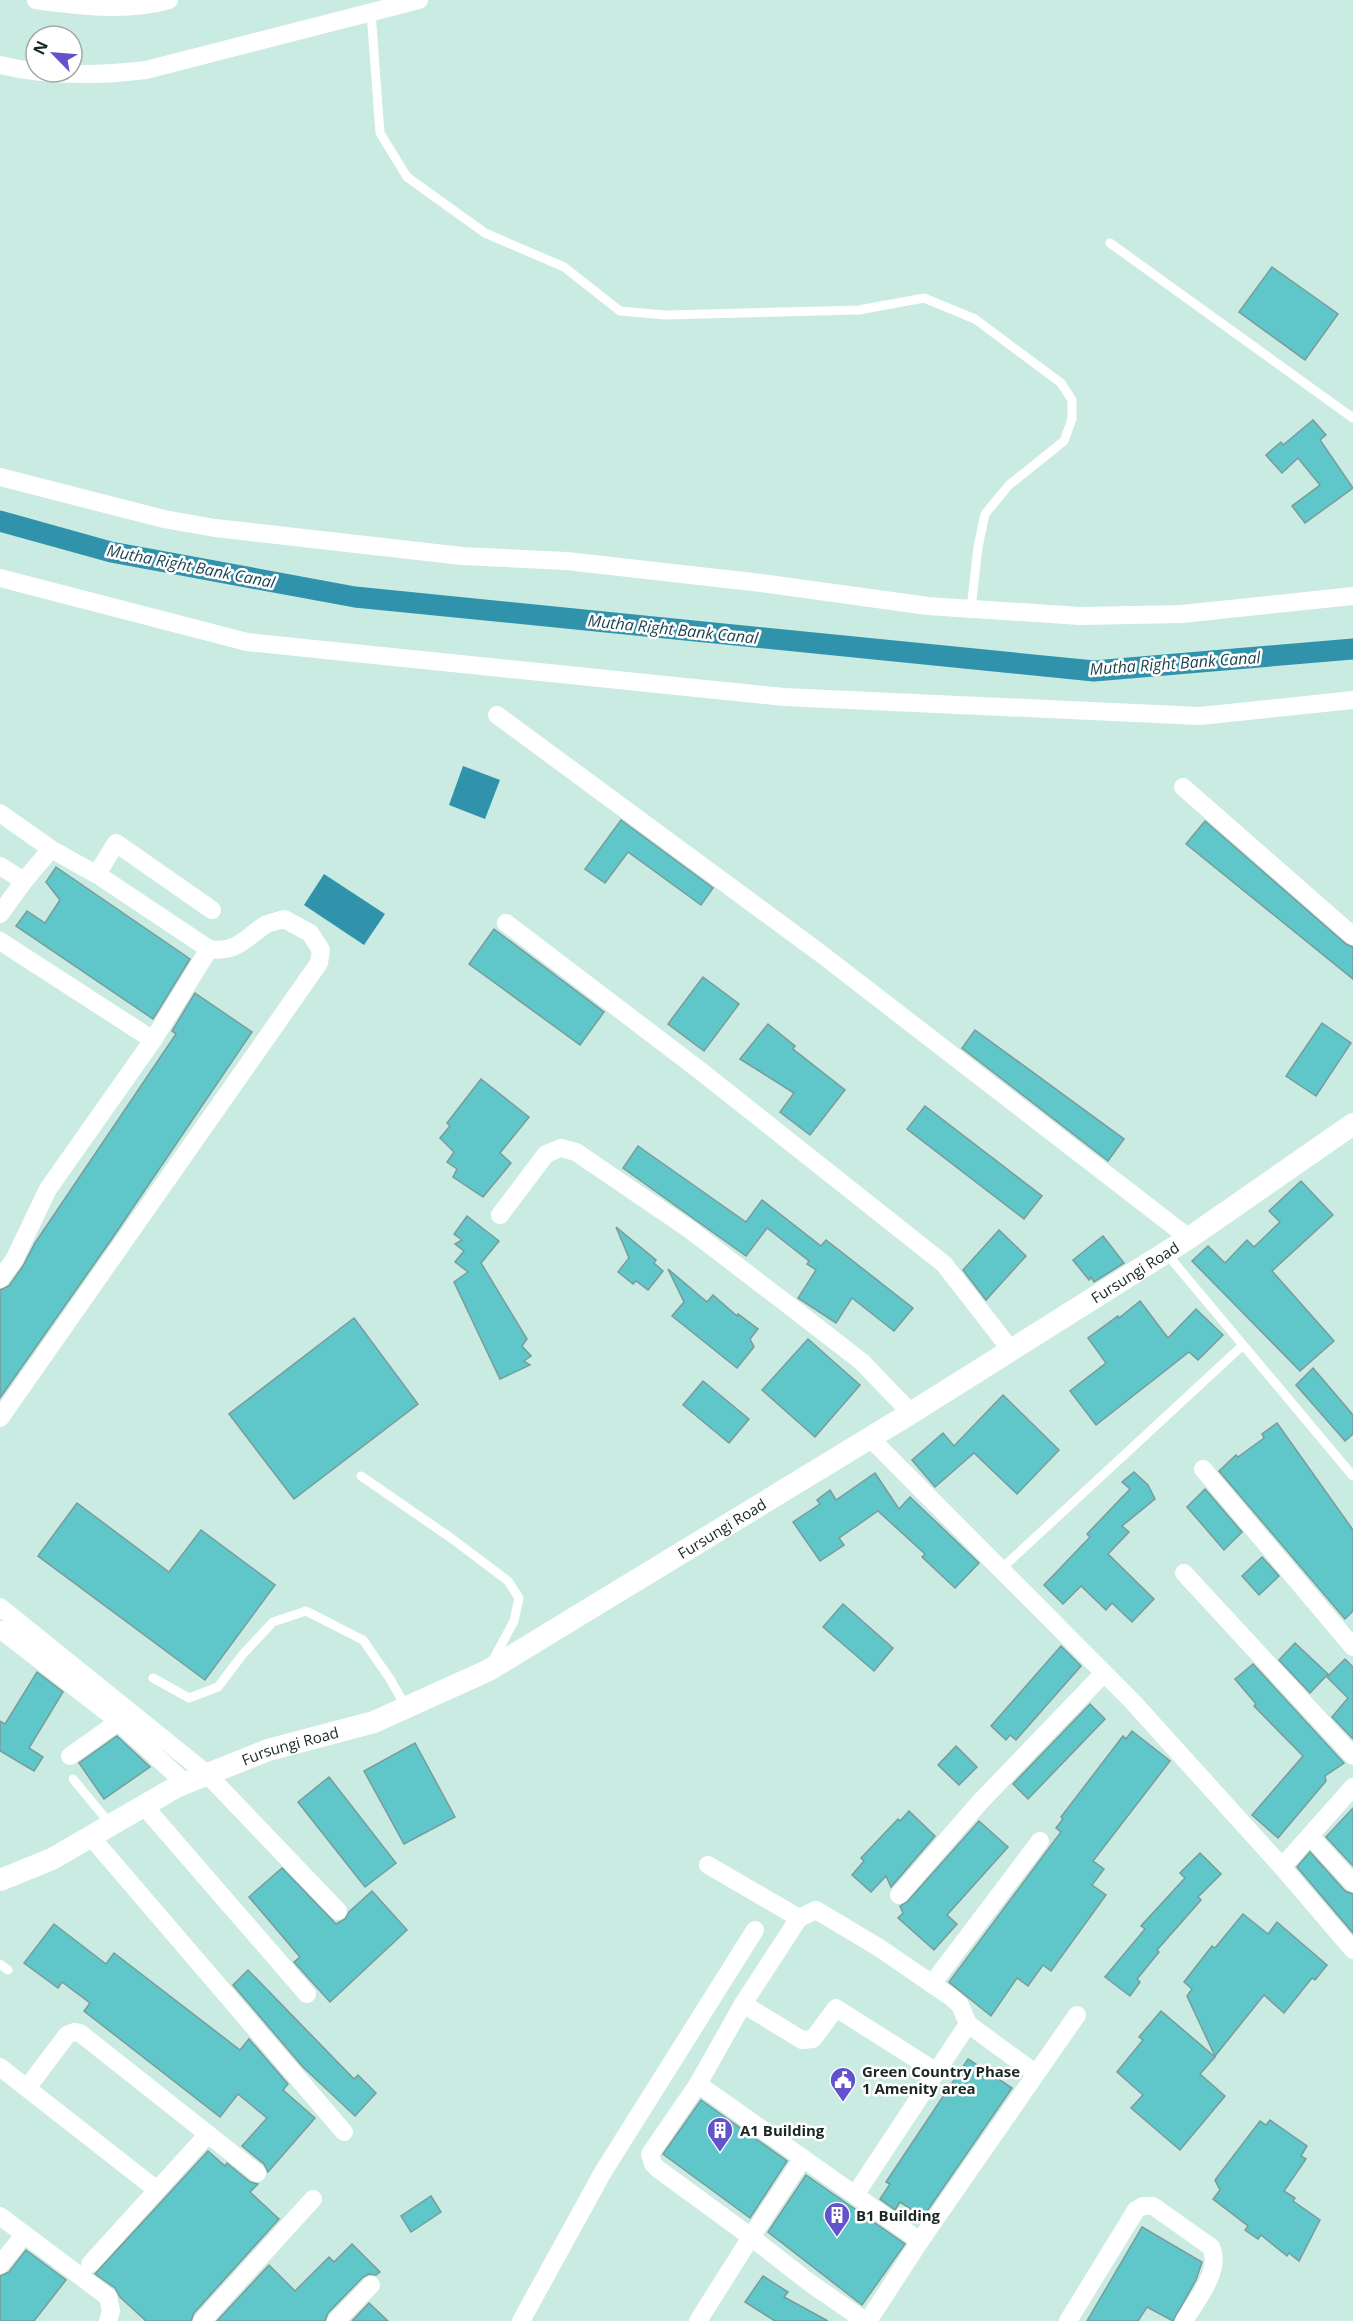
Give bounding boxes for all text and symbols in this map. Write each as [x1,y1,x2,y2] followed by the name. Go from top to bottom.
[24,24,84,84] north arrow
[28,37,53,58] text: N
[105,539,278,593] water label: Mutha Right Bank Canal
[587,609,760,649] water label: Mutha Right Bank Canal
[1089,646,1262,680] water label: Mutha Right Bank Canal
[1087,1237,1183,1307] street label: Fursungi Road
[674,1494,770,1563] street label: Fursungi Road
[238,1722,341,1770] street label: Fursungi Road
[862,2061,1020,2098] place label: Green Country Phase 1 Amenity area
[828,2065,858,2103] public building icon: Green Country Phase 1 Amenity area
[705,2115,735,2153] building icon: A1 Building
[740,2120,825,2140] place label: A1 Building
[822,2200,852,2238] building icon: B1 Building
[856,2205,941,2225] place label: B1 Building

